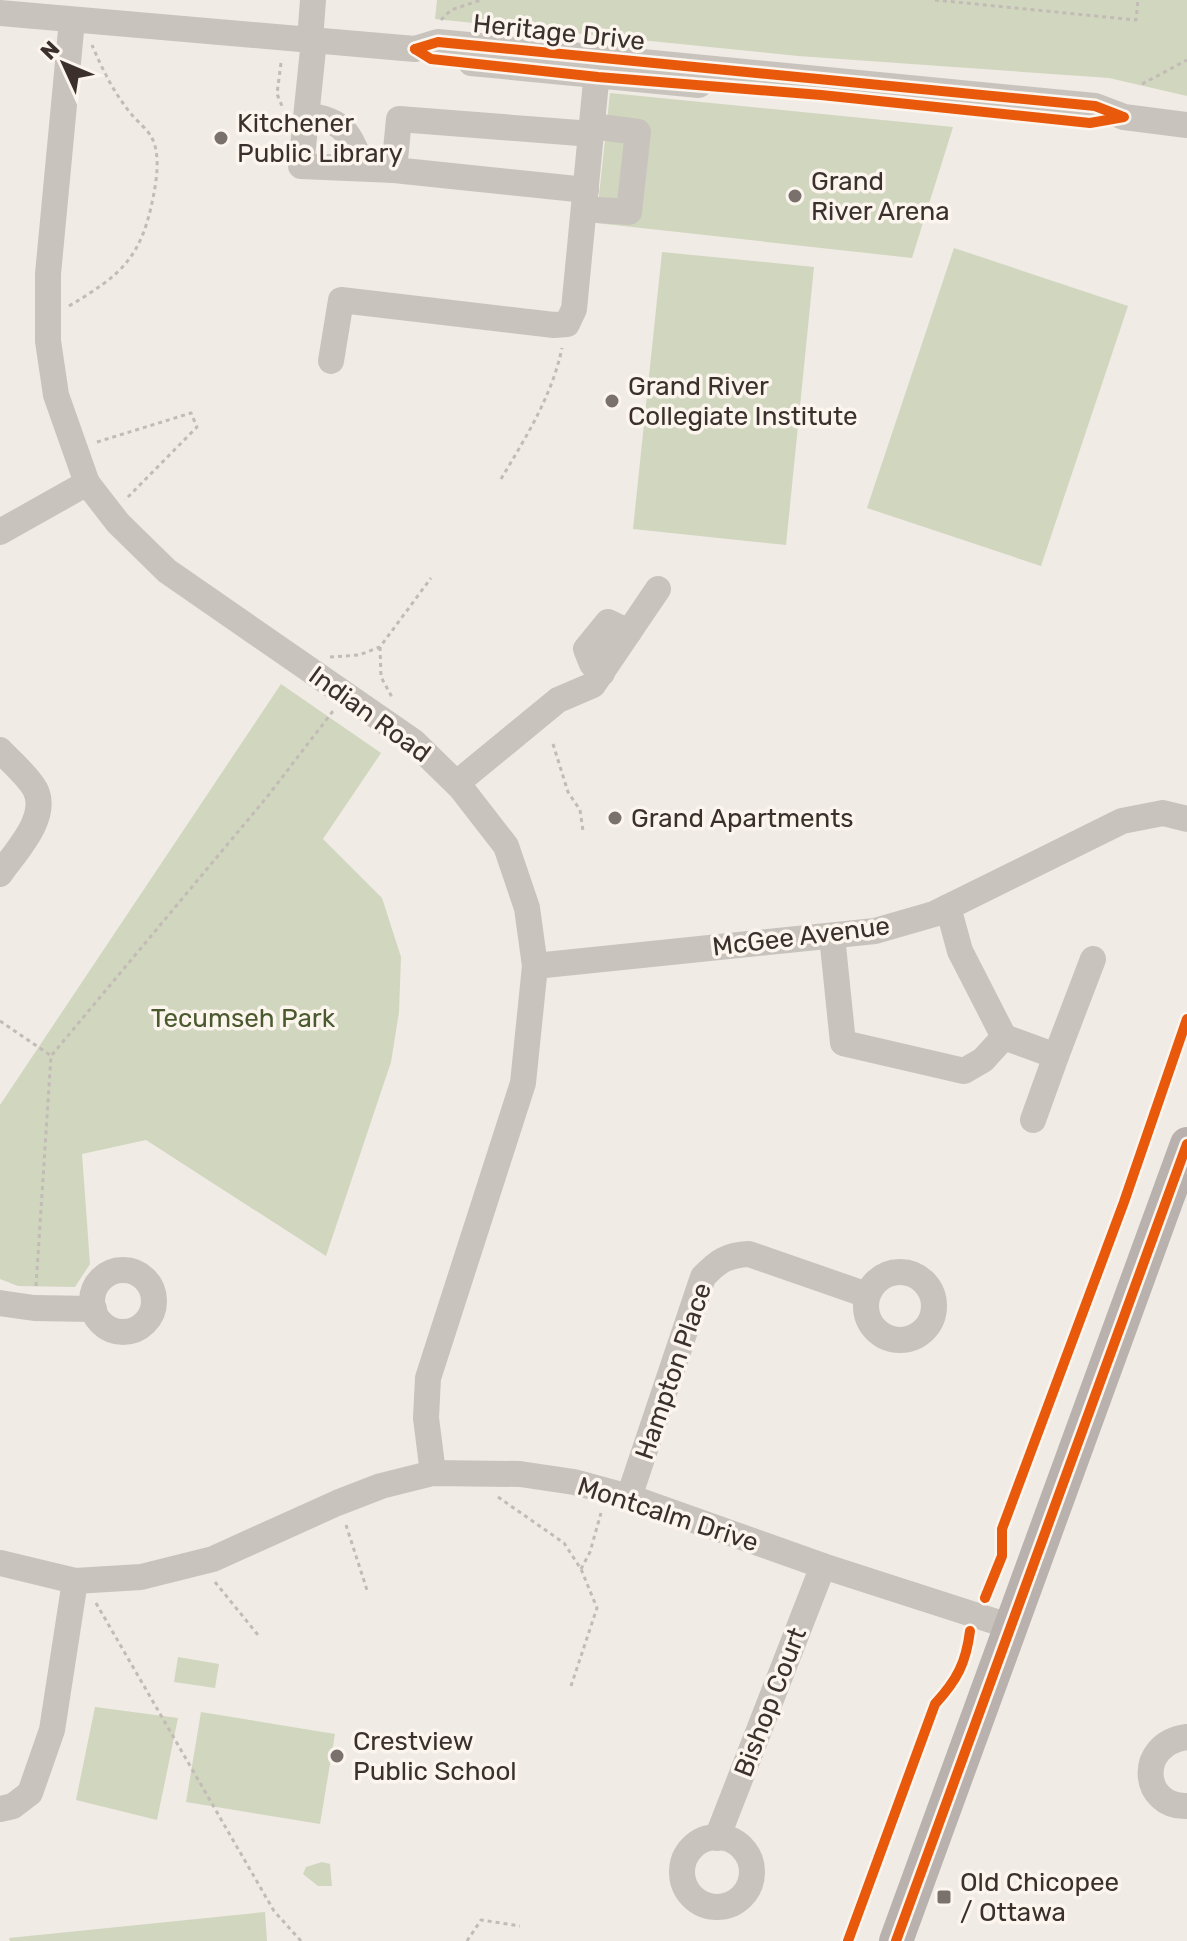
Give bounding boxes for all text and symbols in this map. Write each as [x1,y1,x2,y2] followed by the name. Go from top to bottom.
[471,8,647,57] street label: Heritage Drive
[24,24,104,104] north arrow
[35,35,65,66] text: N
[237,108,403,169] place label: Kitchener Public Library
[212,129,230,147] marker: Kitchener Public Library
[811,166,950,227] place label: Grand River Arena
[786,187,804,205] marker: Grand River Arena
[628,371,858,432] place label: Grand River Collegiate Institute
[603,392,621,410] marker: Grand River Collegiate Institute
[303,660,437,769] street label: Indian Road
[631,803,854,834] place label: Grand Apartments
[606,809,624,827] marker: Grand Apartments
[711,910,892,963] street label: McGee Avenue
[151,1003,336,1034] park label: Tecumseh Park
[629,1279,718,1464] street label: Hampton Place
[573,1471,762,1558] street label: Montcalm Drive
[728,1623,813,1781] street label: Bishop Court
[353,1726,517,1787] place label: Crestview Public School
[328,1747,346,1765] marker: Crestview Public School
[960,1867,1119,1928] place label: Old Chicopee / Ottawa
[935,1888,953,1906] marker: Old Chicopee / Ottawa

